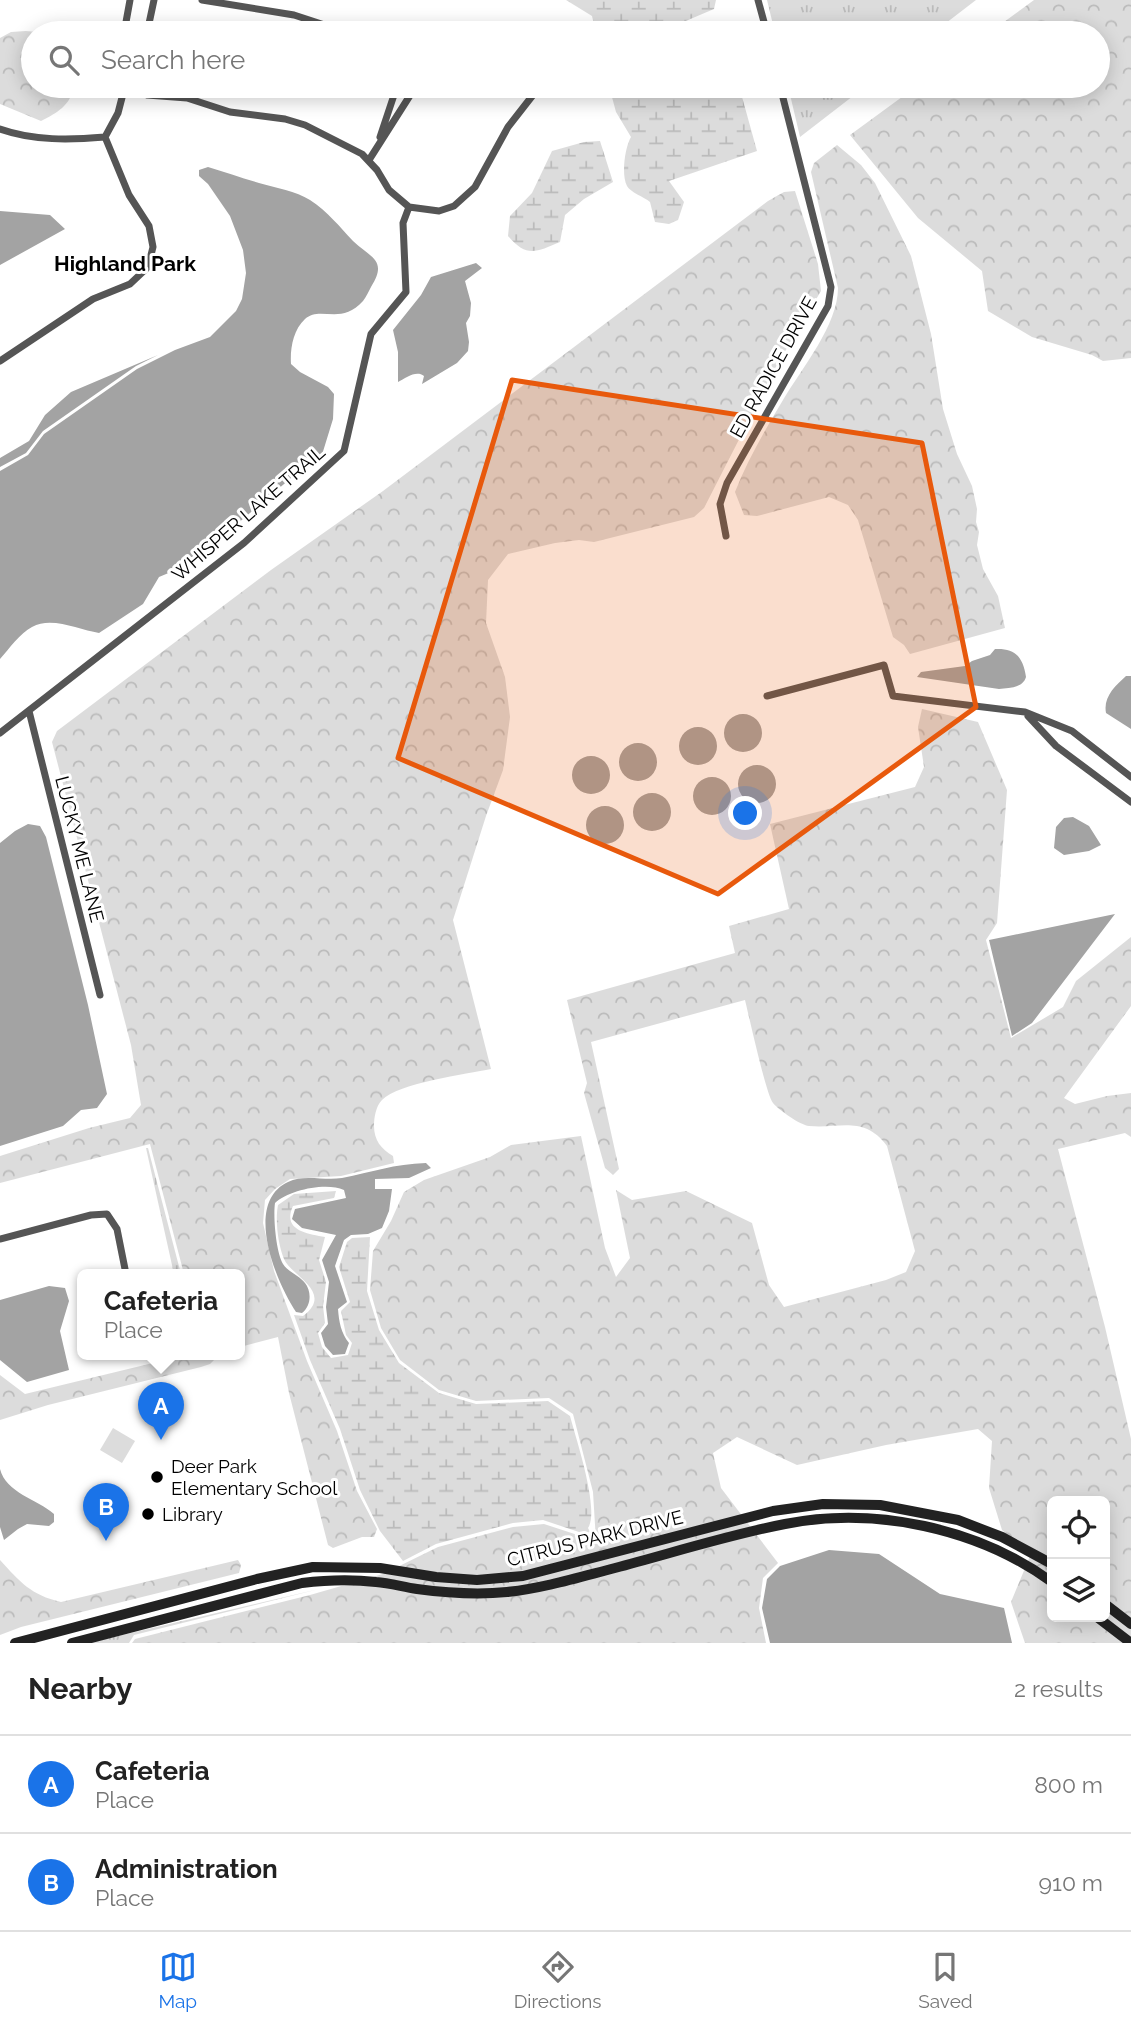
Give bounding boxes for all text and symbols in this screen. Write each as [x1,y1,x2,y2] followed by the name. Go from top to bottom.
[21,21,1110,98] search box
[45,41,83,79] icon: search
[101,45,245,75] text: Search here
[54,251,196,276] district label: Highland Park
[725,293,821,441] street label: ED RADICE DRIVE
[167,441,329,585] street label: WHISPER LAKE TRAIL
[51,774,109,924] street label: LUCKY ME LANE
[728,796,762,830] your location
[77,1269,245,1360] popup
[104,1286,218,1316] text: Cafeteria
[104,1316,163,1343] text: Place
[138,1382,184,1440] pin: A
[171,1455,338,1499] place label: Deer Park Elementary School
[149,1469,165,1485] marker: Deer Park Elementary School
[83,1483,129,1541] pin: B
[1047,1496,1110,1622] map controls
[1047,1496,1110,1559] button: locate
[162,1503,223,1525] place label: Library
[505,1505,685,1571] street label: CITRUS PARK DRIVE
[140,1506,156,1522] marker: Library
[1047,1559,1110,1622] button: layers
[28,1671,132,1706] text: Nearby
[1014,1675,1103,1702] text: 2 results
[95,1756,210,1786] text: Cafeteria
[43,1771,59,1798] text: A
[1034,1771,1103,1798] text: 800 m
[95,1786,154,1813] text: Place
[95,1854,278,1884] text: Administration
[43,1869,59,1896] text: B
[1039,1869,1103,1896] text: 910 m
[95,1884,154,1911] text: Place
[158,1948,197,2012] tab: Map
[514,1948,602,2012] tab: Directions
[918,1948,973,2012] tab: Saved

